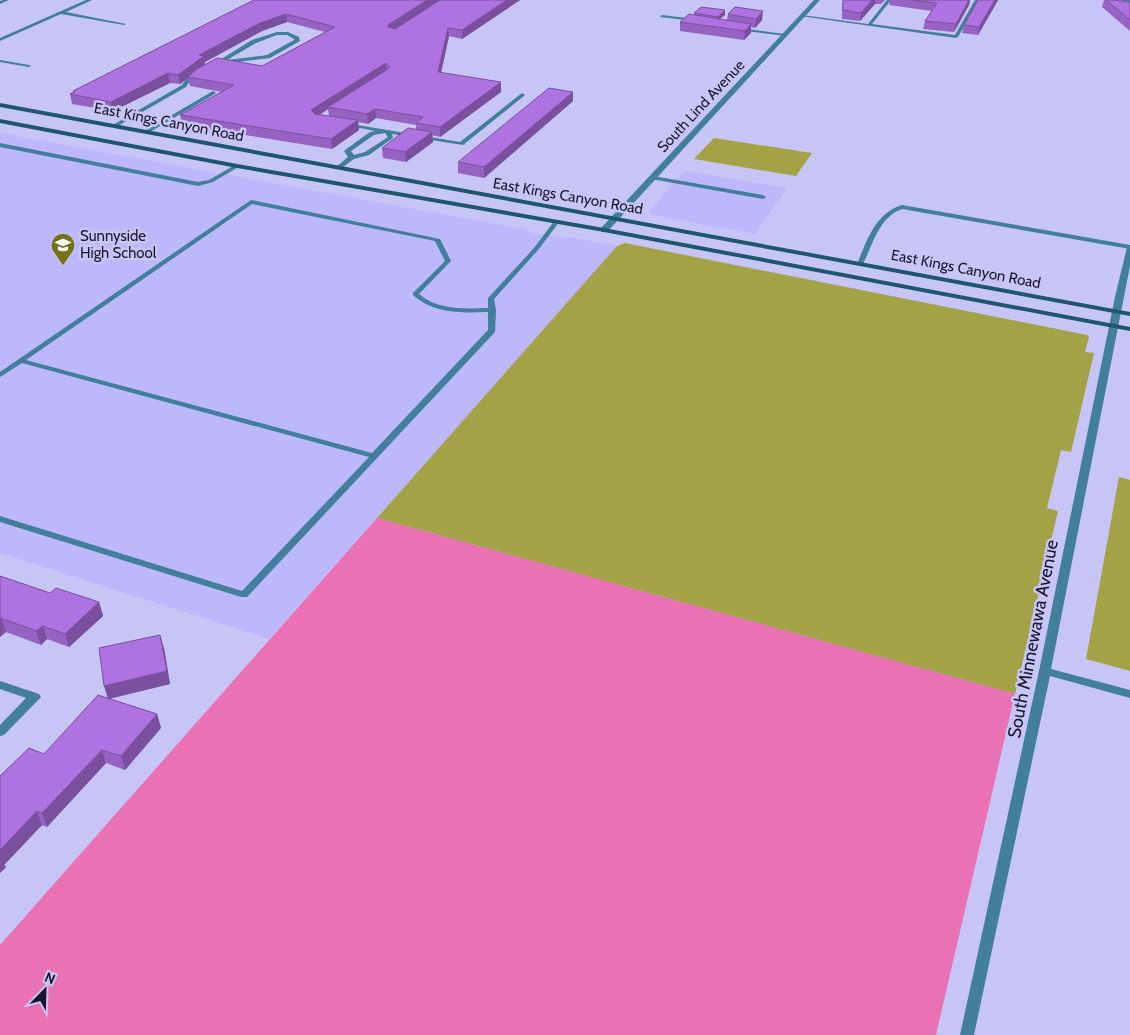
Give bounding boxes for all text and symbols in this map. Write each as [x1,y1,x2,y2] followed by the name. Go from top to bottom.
[654,56,749,156] street label: South Lind Avenue
[93,99,245,145] street label: East Kings Canyon Road
[491,174,645,218] street label: East Kings Canyon Road
[80,227,157,262] place label: Sunnyside High School
[50,232,76,266] school or university icon: Sunnyside High School
[890,246,1042,292] street label: East Kings Canyon Road
[1003,538,1063,740] street label: South Minnewawa Avenue
[20,965,70,1015] north arrow
[42,968,58,988] text: N

